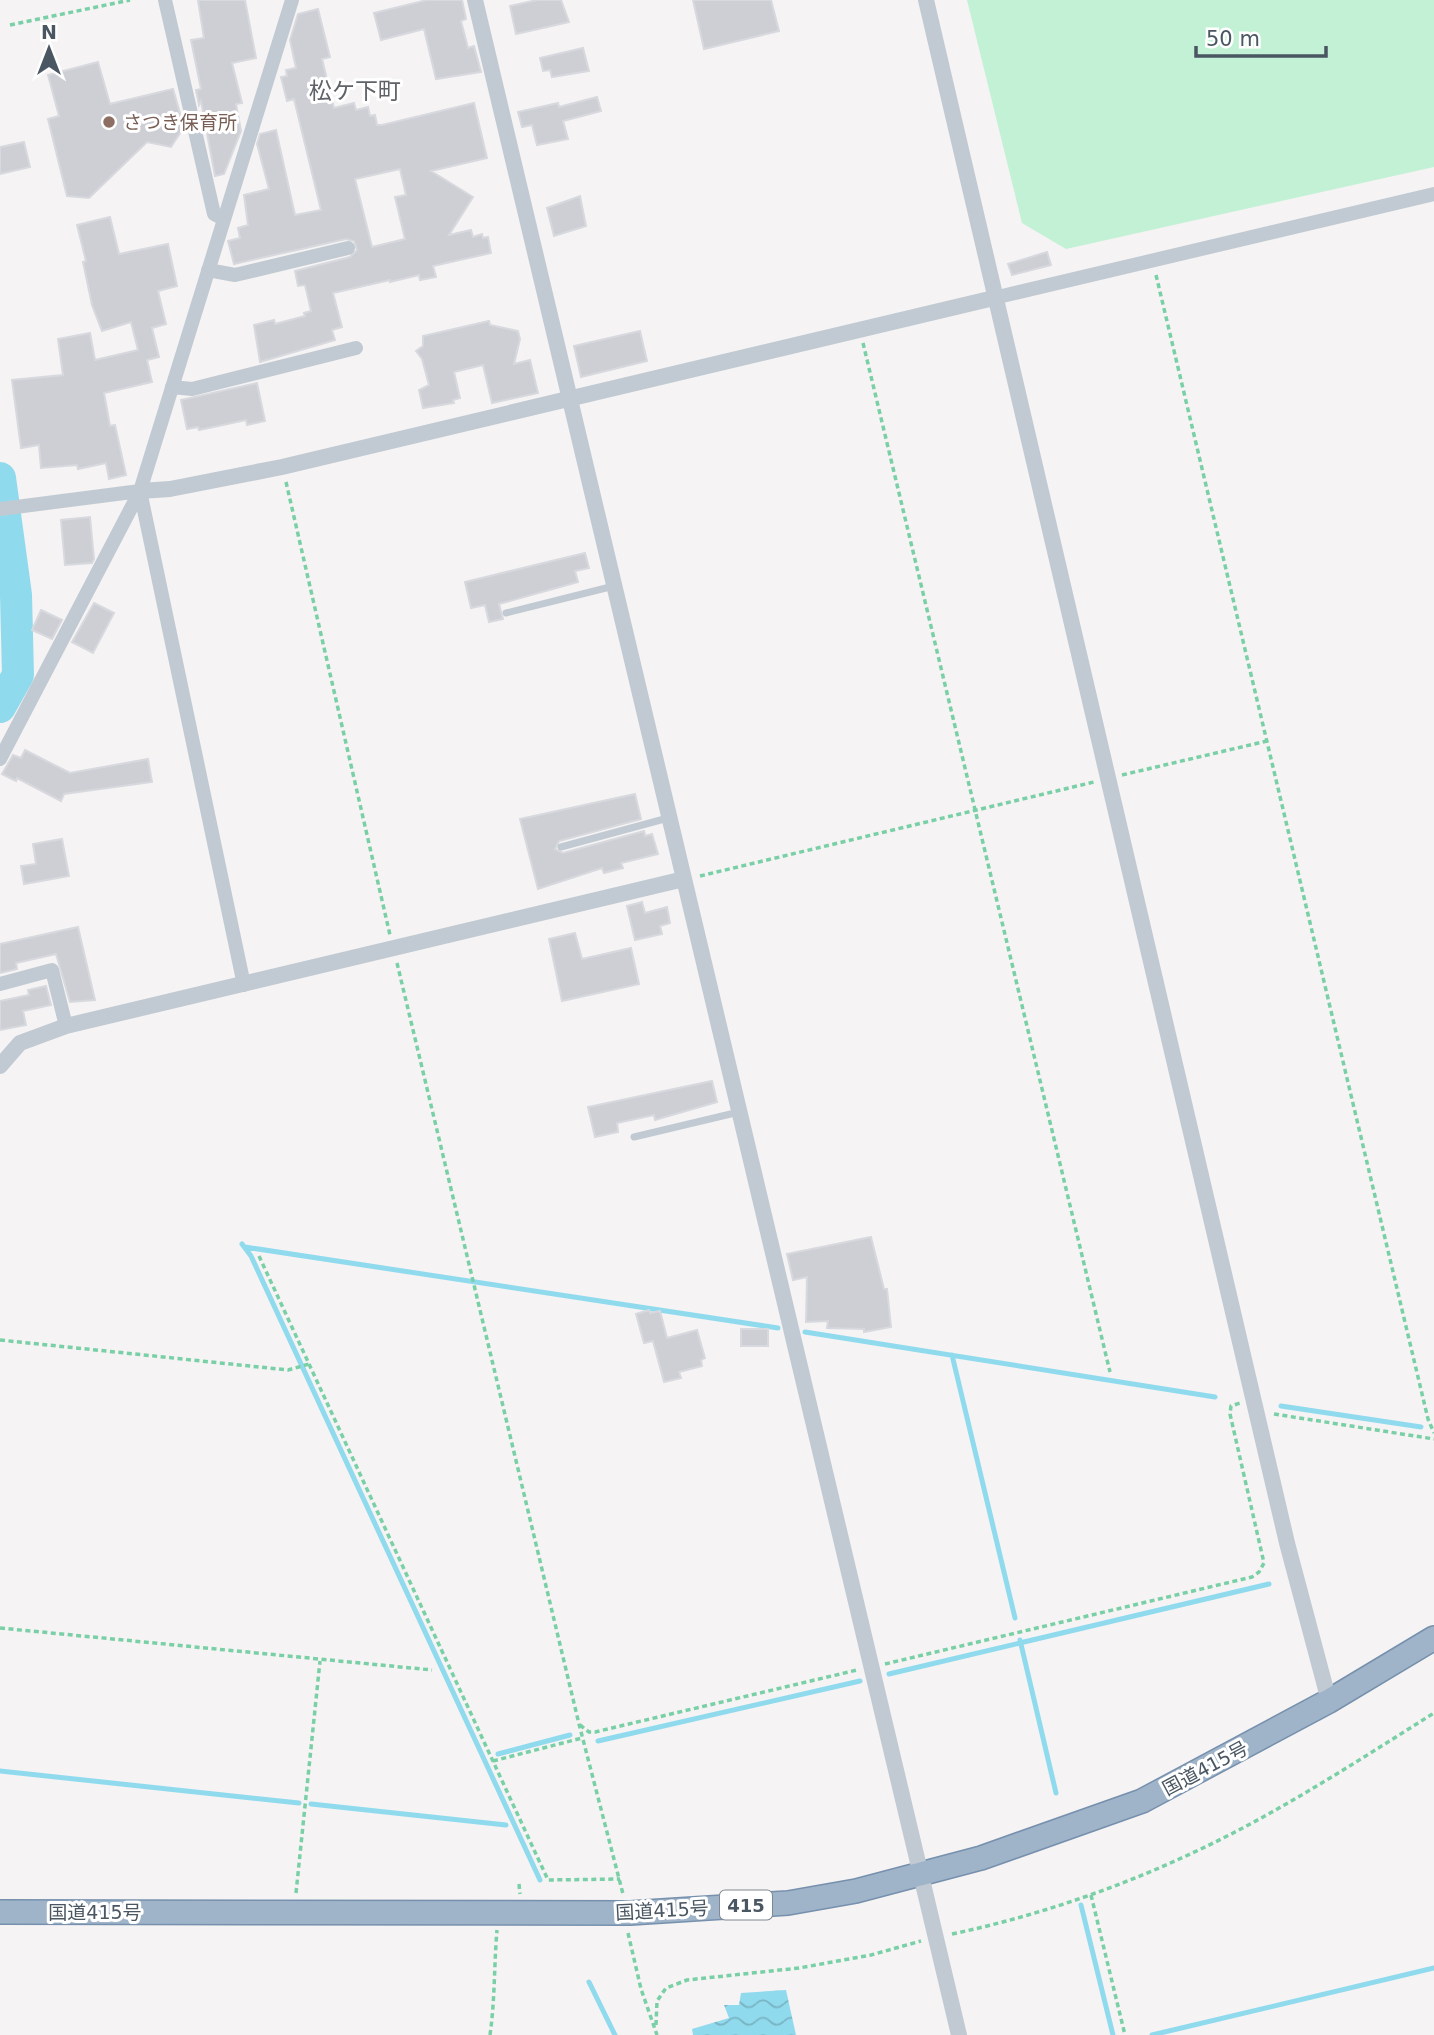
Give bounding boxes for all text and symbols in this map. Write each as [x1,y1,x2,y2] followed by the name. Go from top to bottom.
[14,14,84,84] north arrow
[1196,14,1326,58] scale bar
[41,21,57,43] text: N
[1206,27,1260,51] text: 50 m
[309,78,401,104] district label: 松ケ下町
[123,111,237,133] place label: さつき保育所
[101,114,117,130] marker: さつき保育所
[1159,1736,1251,1800] street label: 国道415号
[720,1891,772,1920] road number: 415
[615,1897,709,1923] street label: 国道415号
[48,1901,142,1923] street label: 国道415号

